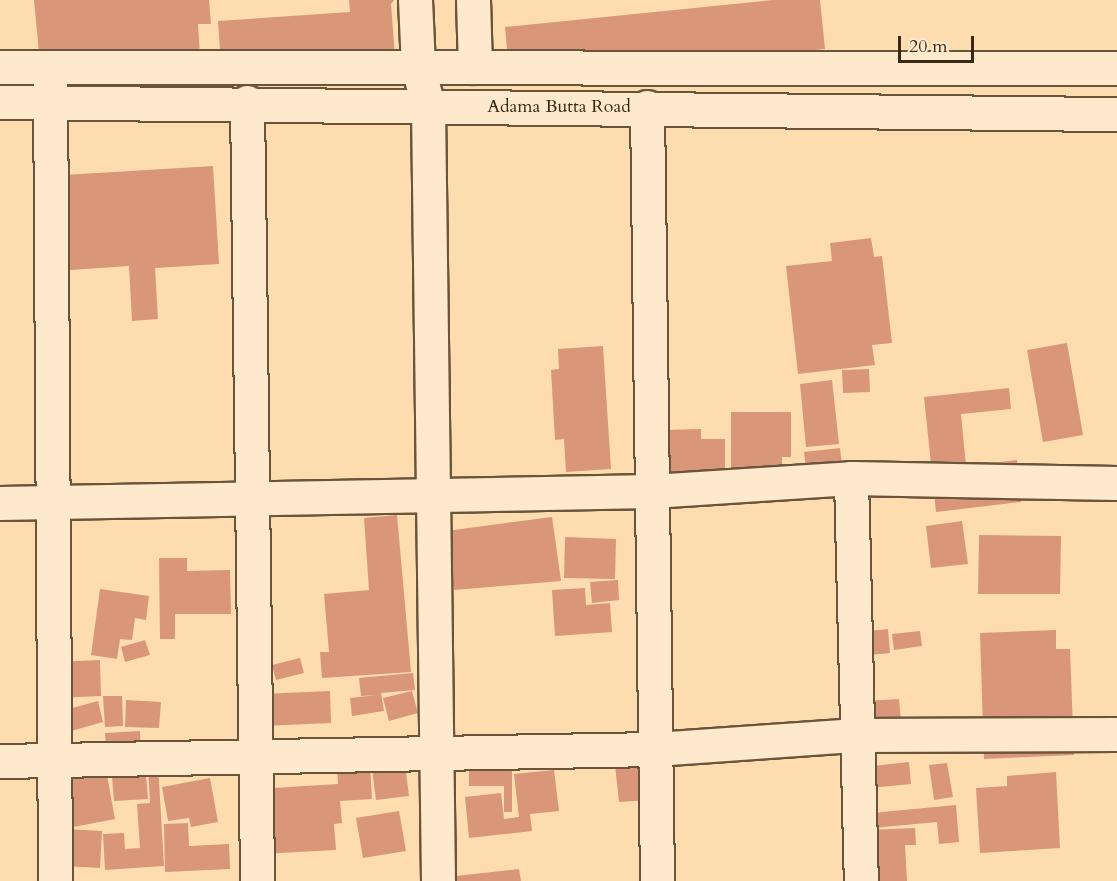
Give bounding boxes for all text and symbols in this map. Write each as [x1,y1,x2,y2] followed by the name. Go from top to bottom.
[901,24,978,62] scale bar
[909,34,948,59] text: 20 m
[487,96,631,118] street label: Adama Butta Road

